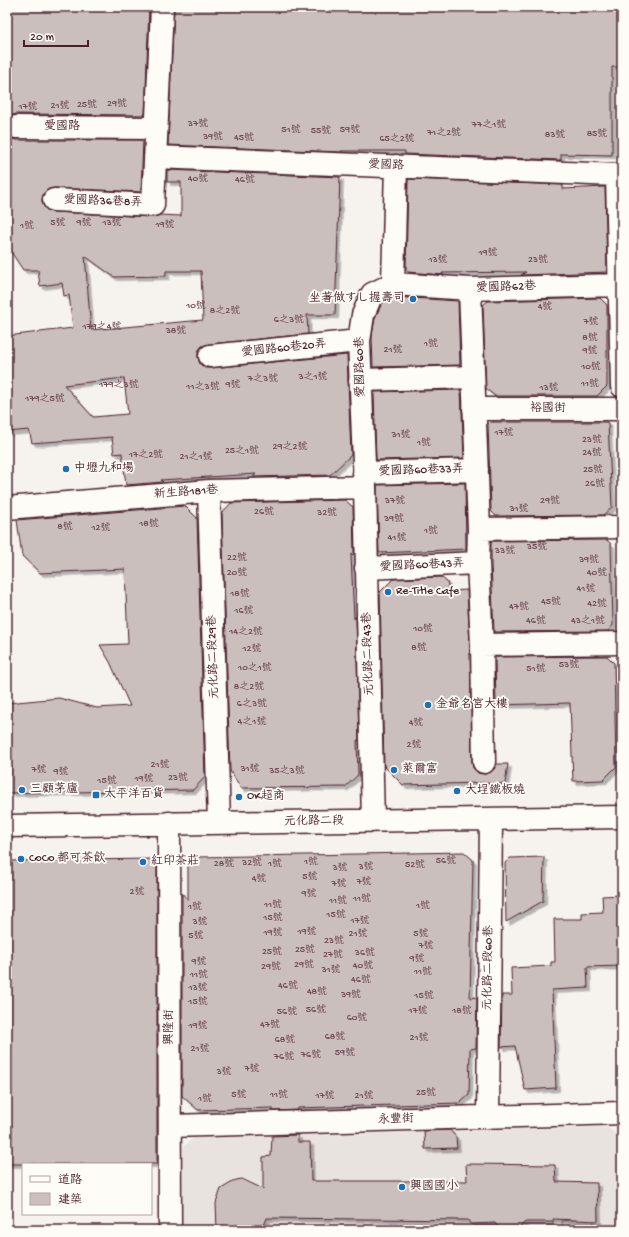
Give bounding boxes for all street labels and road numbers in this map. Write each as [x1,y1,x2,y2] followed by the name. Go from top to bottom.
[44,119,80,134] street label: 愛國路
[368,157,404,174] street label: 愛國路
[63,193,143,210] street label: 愛國路36巷8弄
[476,279,536,296] street label: 愛國路62巷
[352,336,369,398] street label: 愛國路60巷
[241,337,327,360] street label: 愛國路60巷20弄
[530,401,566,416] street label: 裕國街
[378,462,464,479] street label: 愛國路60巷33弄
[153,483,219,502] street label: 新生路181巷
[379,556,465,575] street label: 愛國路60巷43弄
[360,612,377,696] street label: 元化路二段43巷
[205,615,222,699] street label: 元化路二段29巷
[284,813,344,830] street label: 元化路二段
[480,925,497,1011] street label: 元化路二段60巷
[162,1009,177,1045] street label: 興隆街
[378,1110,414,1128] street label: 永豐街

